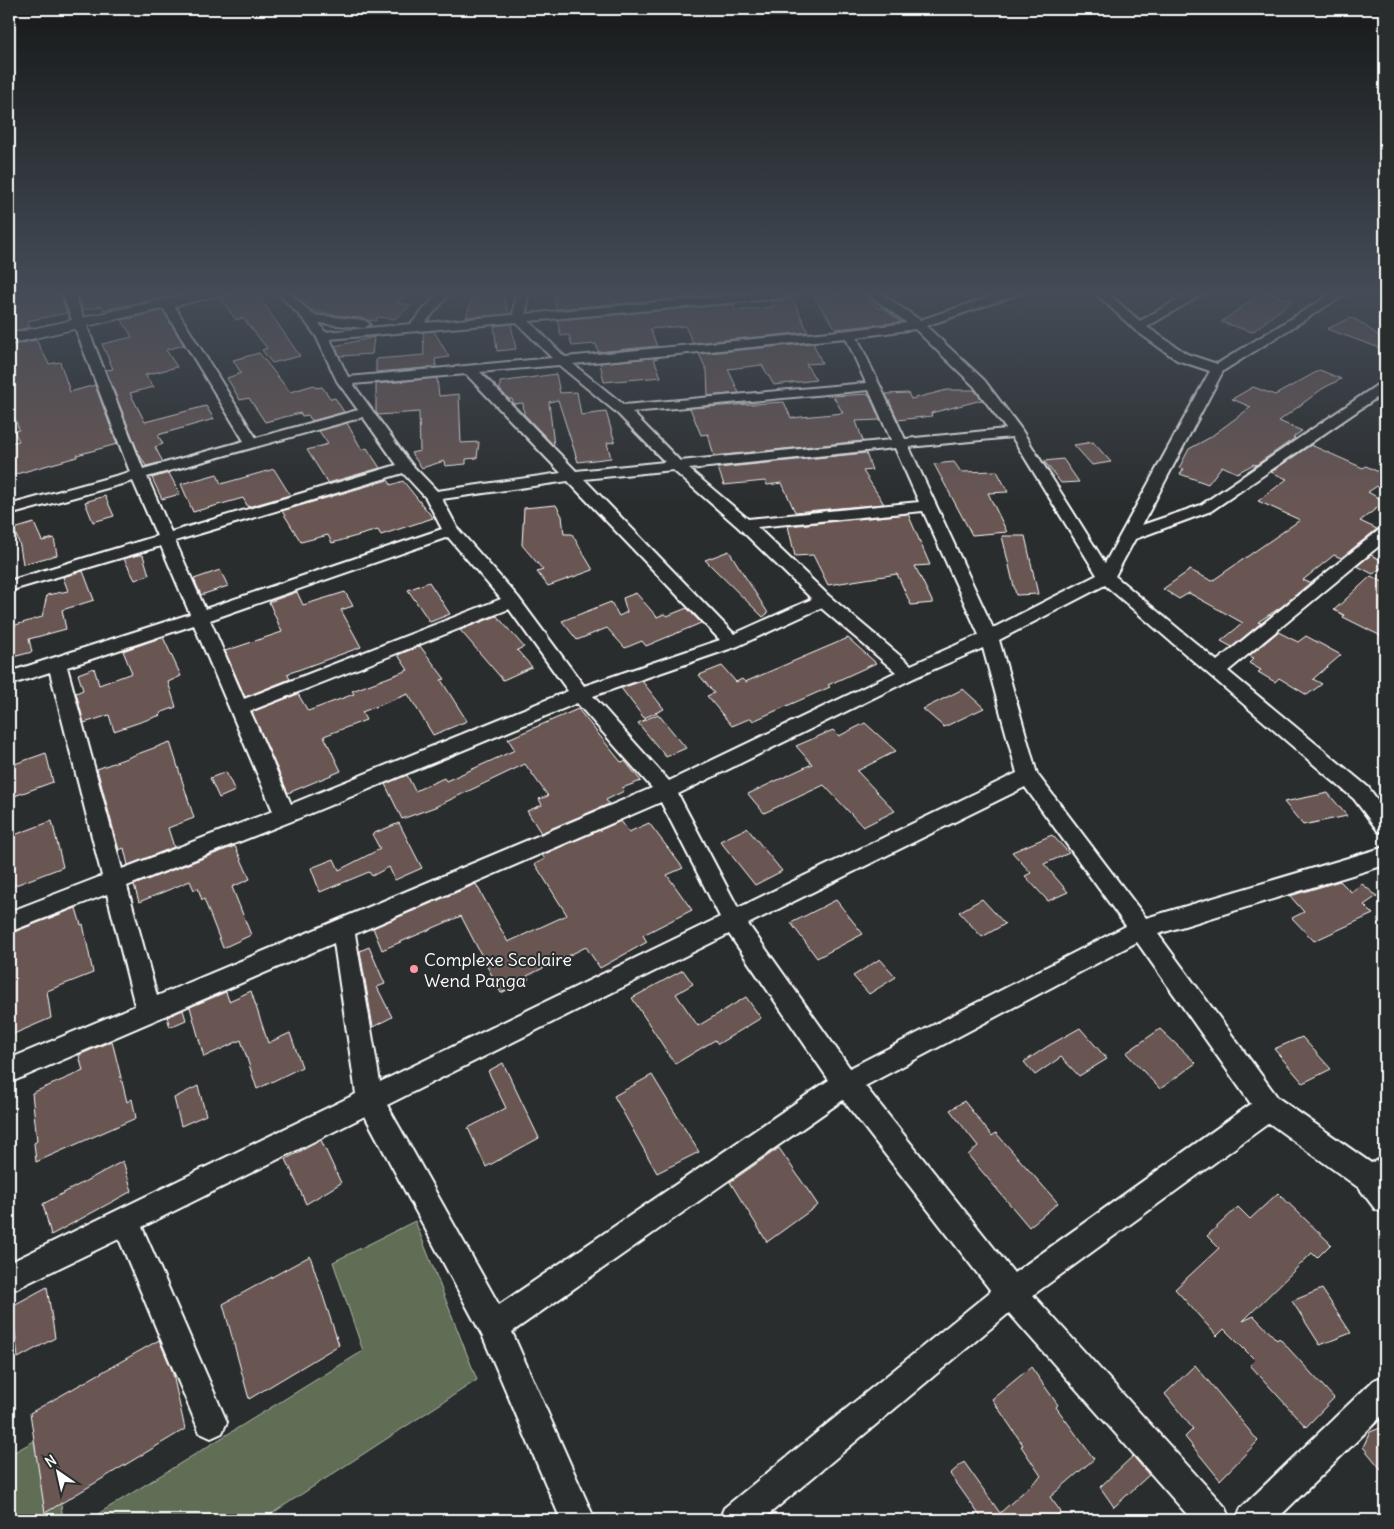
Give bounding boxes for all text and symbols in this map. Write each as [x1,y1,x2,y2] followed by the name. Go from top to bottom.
[424,948,572,992] place label: Complexe Scolaire Wend Panga
[408,963,420,975] marker: Complexe Scolaire Wend Panga
[32,1446,82,1496] north arrow
[42,1451,60,1471] text: N

